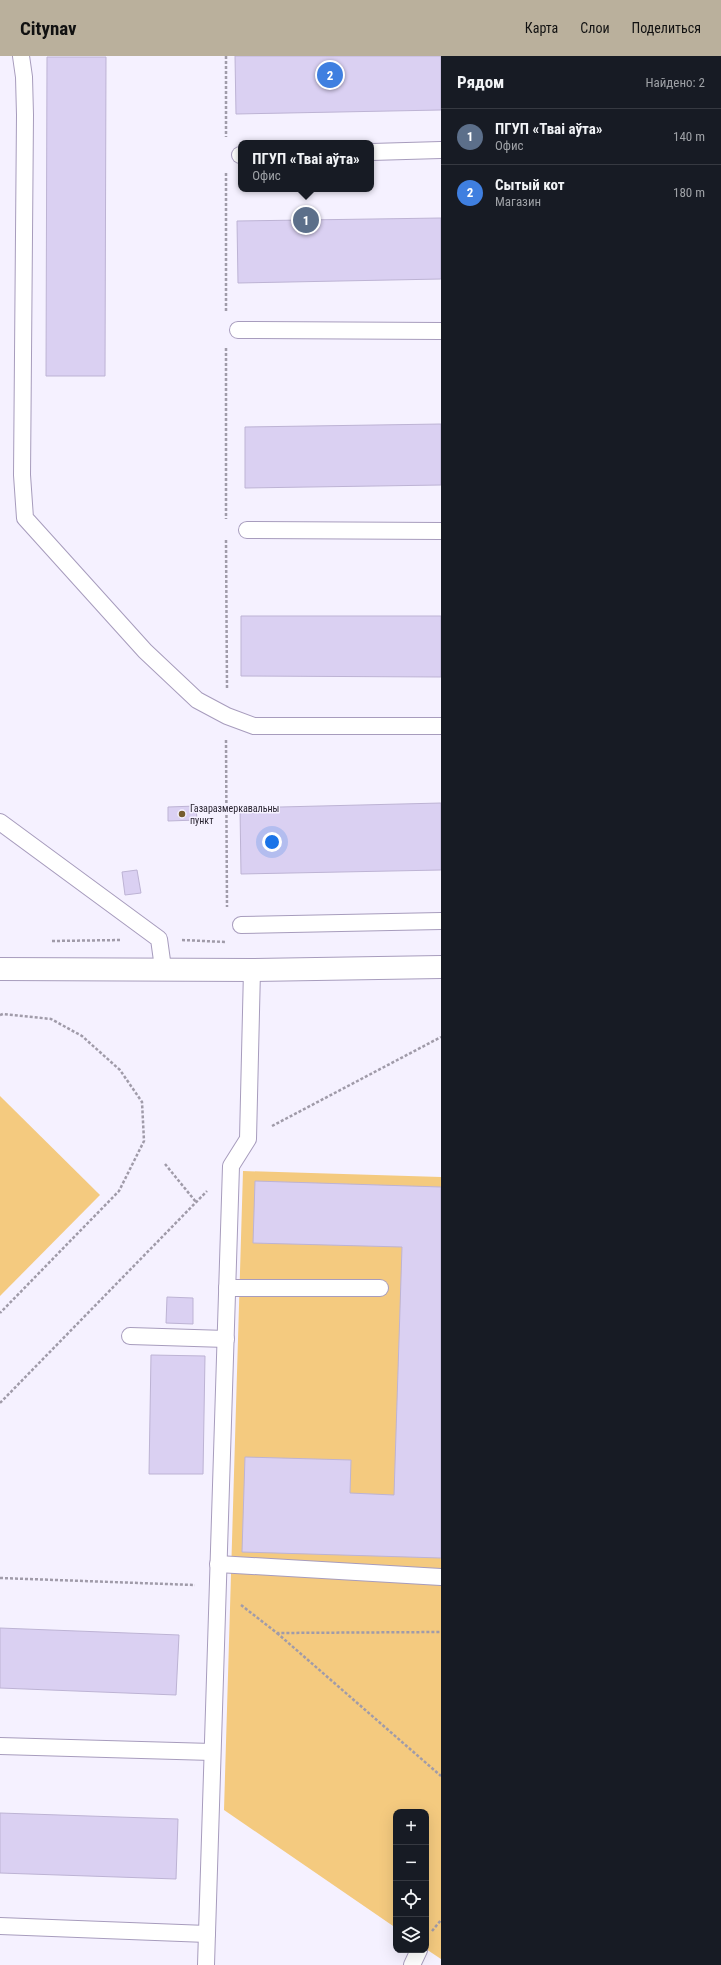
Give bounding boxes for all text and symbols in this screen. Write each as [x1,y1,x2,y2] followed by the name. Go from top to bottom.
[20,17,77,40] text: Citynav
[525,20,558,36] text: Карта
[580,20,610,36] text: Слои
[632,20,701,36] text: Поделиться
[317,60,343,90] pin: 2
[457,72,504,92] text: Рядом
[645,75,705,90] text: Найдено: 2
[495,120,603,138] text: ПГУП «Тваі аўта»
[467,129,473,144] text: 1
[673,129,705,144] text: 140 m
[495,138,524,153] text: Офис
[238,140,374,192] popup
[252,150,360,168] text: ПГУП «Тваі аўта»
[252,168,281,183] text: Офис
[495,176,564,194] text: Сытый кот
[467,185,473,200] text: 2
[673,185,705,200] text: 180 m
[495,194,541,209] text: Магазин
[293,205,319,235] pin: 1
[190,803,279,826] place label: Газаразмеркавальны пункт
[177,809,187,819] marker: Газаразмеркавальны пункт
[262,832,282,852] your location
[393,1809,429,1953] map controls
[393,1809,429,1845] button: +
[393,1845,429,1881] button: −
[393,1881,429,1917] button: locate
[393,1917,429,1953] button: layers

